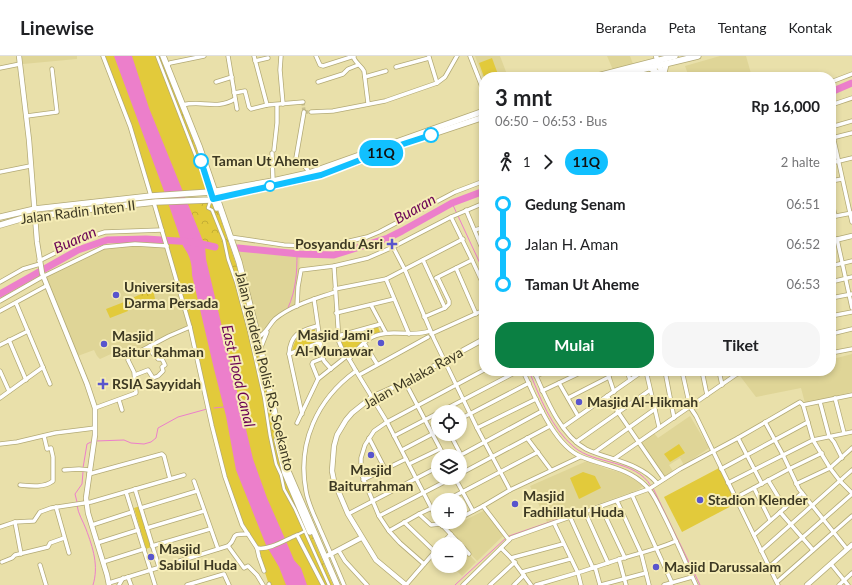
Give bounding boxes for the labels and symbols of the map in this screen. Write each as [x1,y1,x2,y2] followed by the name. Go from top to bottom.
[423,127,439,143] unlabelled marker
[358,140,404,166] line badge: 11Q
[212,152,319,169] place label: Taman Ut Aheme
[193,153,209,169] marker: Taman Ut Aheme
[264,180,276,192] unlabelled marker
[391,189,439,227] water label: Buaran
[20,196,136,227] street label: Jalan Radin Inten II
[50,222,99,256] water label: Buaran
[295,235,383,252] place label: Posyandu Asri
[386,238,398,250] marker: Posyandu Asri
[232,269,299,473] street label: Jalan Jenderal Polisi RS. Soekanto
[124,278,218,311] place label: Universitas Darma Persada
[111,290,121,300] marker: Universitas Darma Persada
[218,323,260,429] water label: East Flood Canal
[294,326,374,359] place label: Masjid Jami' Al-Munawar
[112,327,204,360] place label: Masjid Baitur Rahman
[376,338,386,348] marker: Masjid Jami' Al-Munawar
[99,339,109,349] marker: Masjid Baitur Rahman
[360,343,466,412] street label: Jalan Malaka Raya
[112,375,201,392] place label: RSIA Sayyidah
[97,378,109,390] marker: RSIA Sayyidah
[587,393,698,410] place label: Masjid Al-Hikmah
[574,397,584,407] marker: Masjid Al-Hikmah
[366,450,376,460] marker: Masjid Baiturrahman
[329,461,414,494] place label: Masjid Baiturrahman
[523,487,624,520] place label: Masjid Fadhillatul Huda
[708,491,808,508] place label: Stadion Klender
[695,495,705,505] marker: Stadion Klender
[510,499,520,509] marker: Masjid Fadhillatul Huda
[159,540,237,573] place label: Masjid Sabilul Huda
[146,552,156,562] marker: Masjid Sabilul Huda
[664,558,781,575] place label: Masjid Darussalam
[651,562,661,572] marker: Masjid Darussalam

